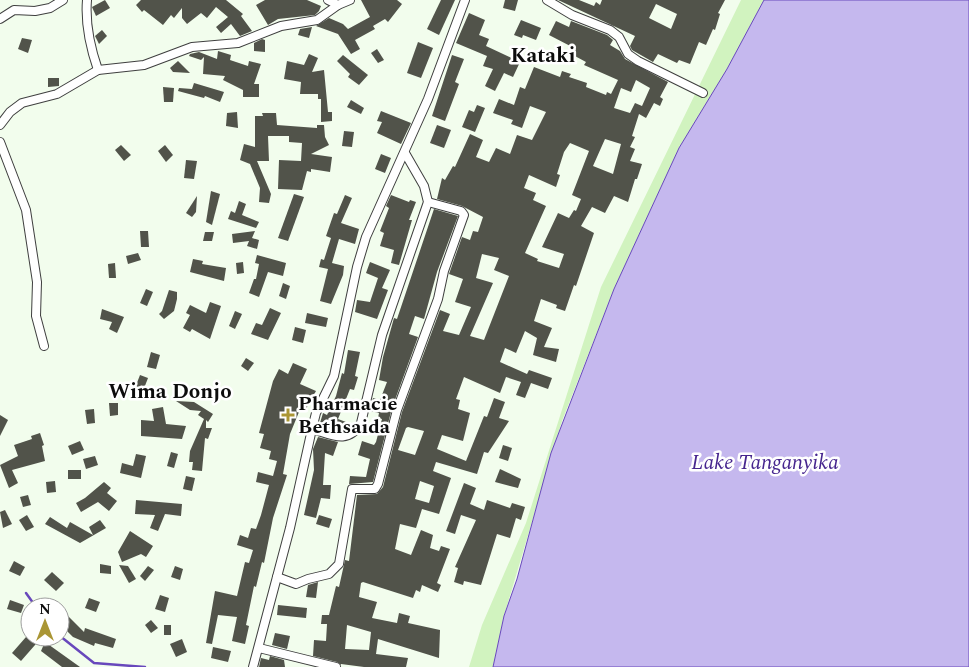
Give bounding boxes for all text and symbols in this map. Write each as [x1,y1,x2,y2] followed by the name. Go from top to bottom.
[510,40,576,72] district label: Kataki
[108,376,232,408] district label: Wima Donjo
[298,389,397,442] place label: Pharmacie Bethsaida
[282,409,294,421] marker: Pharmacie Bethsaida
[691,447,839,479] water label: Lake Tanganyika
[20,597,70,647] north arrow
[39,599,51,620] text: N

